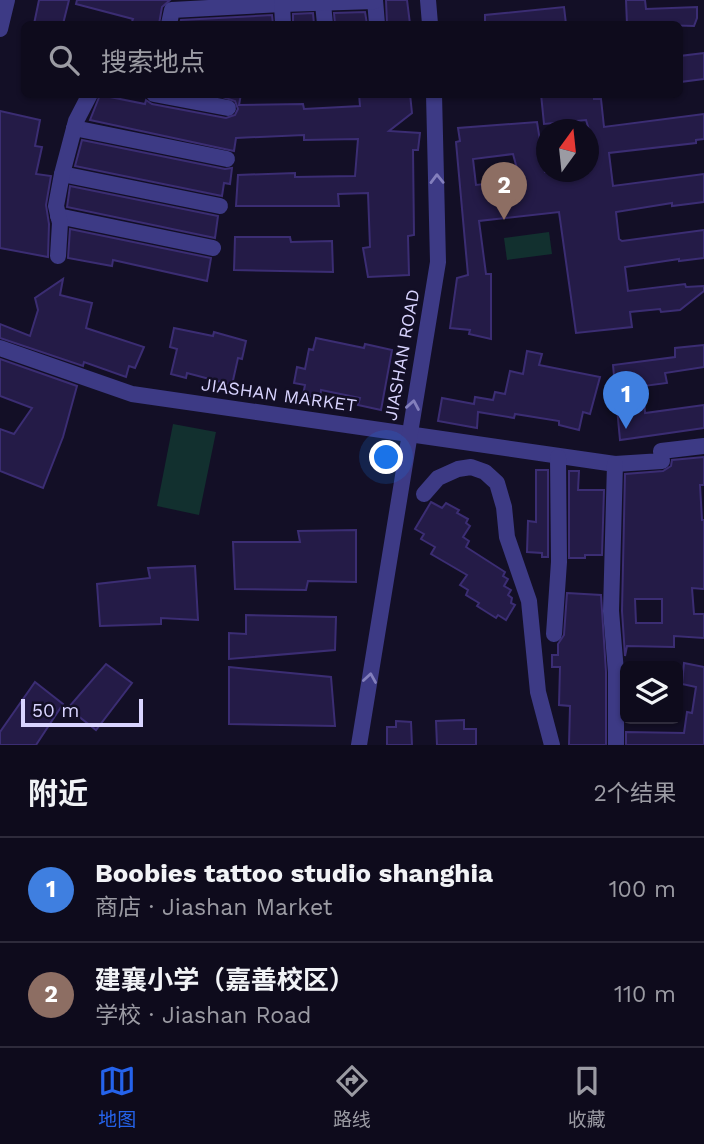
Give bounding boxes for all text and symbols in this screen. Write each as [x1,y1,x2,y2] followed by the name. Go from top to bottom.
[21,21,683,98] search box
[45,41,83,79] icon: search
[101,47,205,77] text: 搜索地点
[536,119,599,182] north arrow
[481,162,527,220] pin: 2
[429,173,445,184] one-way arrow
[380,288,423,422] street label: JIASHAN ROAD
[603,371,649,429] pin: 1
[200,373,358,416] street label: JIASHAN MARKET
[405,399,420,411] one-way arrow
[369,440,403,474] your location
[620,661,683,724] map controls
[620,661,683,724] button: layers
[362,672,377,683] one-way arrow
[21,696,144,728] scale bar
[32,699,79,722] text: 50 m
[28,776,88,811] text: 附近
[594,780,676,807] text: 2个结果
[95,858,493,888] text: Boobies tattoo studio shanghia
[46,876,56,903] text: 1
[609,876,676,903] text: 100 m
[95,894,332,921] text: 商店 · Jiashan Market
[95,965,355,995] text: 建襄小学（嘉善校区）
[44,981,58,1008] text: 2
[614,981,676,1008] text: 110 m
[95,1002,312,1029] text: 学校 · Jiashan Road
[98,1062,136,1131] tab: 地图
[333,1062,371,1131] tab: 路线
[568,1062,606,1131] tab: 收藏

